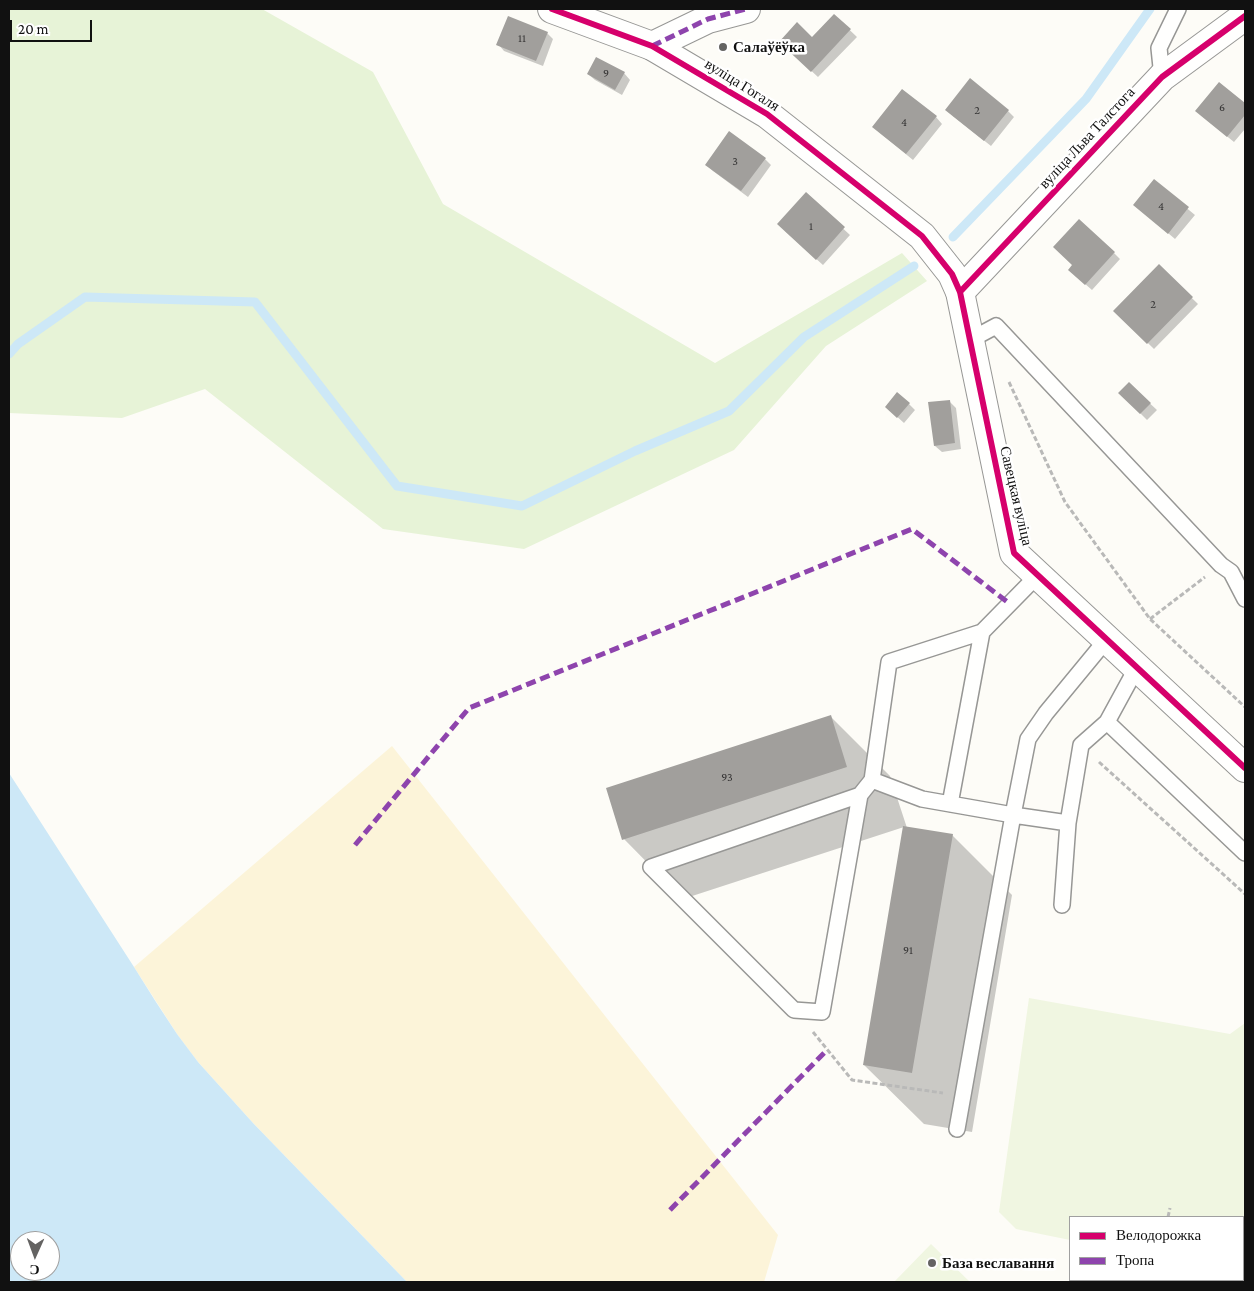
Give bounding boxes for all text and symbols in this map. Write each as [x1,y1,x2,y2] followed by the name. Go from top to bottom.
[12,10,95,42] scale bar
[18,21,49,37] text: 20 m
[518,31,526,45] house number: 11
[733,38,805,56] place label: Салаўёўка
[717,41,729,53] marker: Салаўёўка
[701,55,783,115] street label: вуліца Гогаля
[603,66,609,80] house number: 9
[1035,83,1139,193] street label: вуліца Льва Талстога
[1219,100,1225,114] house number: 6
[974,103,980,117] house number: 2
[901,115,907,129] house number: 4
[732,154,738,168] house number: 3
[1158,199,1164,213] house number: 4
[809,219,813,233] house number: 1
[1150,297,1156,311] house number: 2
[996,445,1036,547] street label: Савецкая вуліца
[721,770,733,784] house number: 93
[903,943,913,957] house number: 91
[1069,1216,1244,1281] legend
[1116,1227,1201,1243] text: Велодорожка
[10,1231,60,1281] north arrow
[1116,1252,1154,1268] text: Тропа
[942,1254,1054,1272] place label: База веславання
[926,1257,938,1269] marker: База веславання
[29,1262,40,1278] text: С

